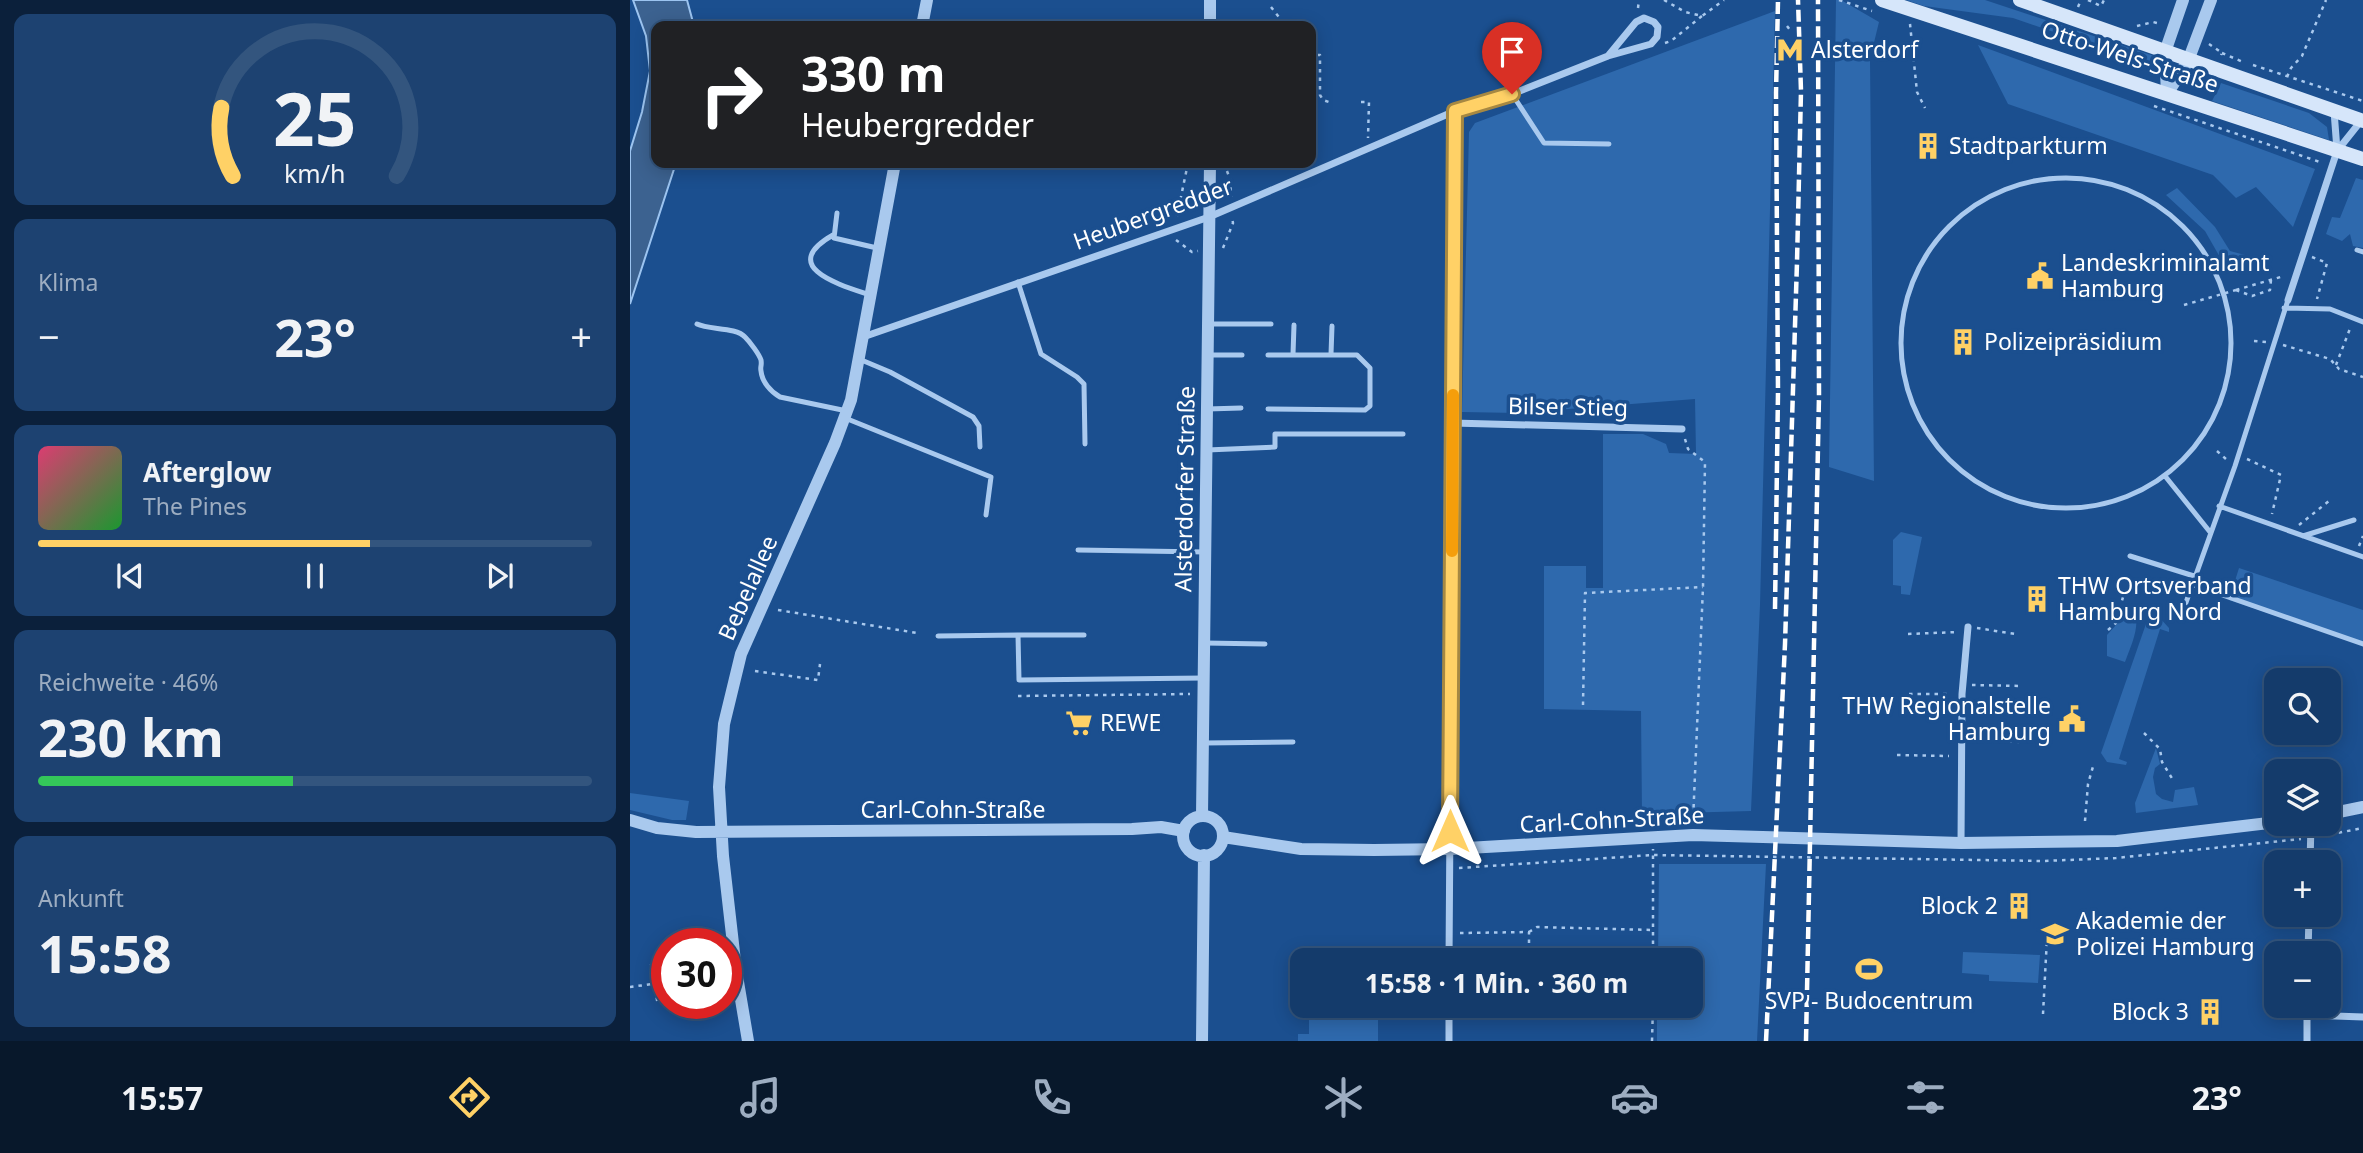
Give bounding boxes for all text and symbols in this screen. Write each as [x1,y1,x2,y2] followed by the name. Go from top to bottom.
[2038,12,2223,100] street label: Otto-Wels-Straße
[1482,22,1542,94] pin
[1493,33,1531,71] icon: arrive
[1811,33,1920,65] place label: Alsterdorf
[1775,35,1805,65] metro station icon: Alsterdorf
[801,40,946,106] text: 330 m
[686,49,777,140] icon: right
[273,68,357,167] text: 25
[801,103,1034,146] text: Heubergredder
[1949,129,2108,161] place label: Stadtparkturm
[1913,131,1943,161] building icon: Stadtparkturm
[284,156,346,190] text: km/h
[1068,169,1237,257] street label: Heubergredder
[2061,246,2269,304] place label: Landeskriminalamt Hamburg
[2025,261,2055,291] public building icon: Landeskriminalamt Hamburg
[38,266,99,298] text: Klima
[274,301,356,372] text: 23°
[38,310,60,362] text: −
[570,310,592,362] text: +
[1984,325,2162,357] place label: Polizeipräsidium
[1948,327,1978,357] building icon: Polizeipräsidium
[1166,386,1202,592] street label: Alsterdorfer Straße
[1508,389,1628,423] street label: Bilser Stieg
[143,454,271,490] text: Afterglow
[143,490,247,522] text: The Pines
[710,530,784,645] street label: Bebelallee
[111,557,149,595] icon: previous
[296,557,334,595] icon: pause
[481,557,519,595] icon: next
[2058,569,2252,627] place label: THW Ortsverband Hamburg Nord
[2022,584,2052,614] building icon: THW Ortsverband Hamburg Nord
[38,666,218,698] text: Reichweite · 46%
[2264,668,2341,1018] map controls
[2264,668,2341,745] button: search
[1842,689,2051,747] place label: THW Regionalstelle Hamburg
[38,701,224,772] text: 230 km
[2057,704,2087,734] public building icon: THW Regionalstelle Hamburg
[1100,706,1161,738] place label: REWE
[1064,708,1094,738] supermarket icon: REWE
[2264,759,2341,836] button: layers
[861,793,1045,825] street label: Carl-Cohn-Straße
[1413,794,1487,868] position arrow
[1519,798,1705,840] street label: Carl-Cohn-Straße
[2264,850,2341,927] button: +
[38,882,124,914] text: Ankunft
[1921,889,1998,921] place label: Block 2
[2004,891,2034,921] building icon: Block 2
[2076,904,2255,962] place label: Akademie der Polizei Hamburg
[38,917,172,988] text: 15:58
[2040,919,2070,949] school or university icon: Akademie der Polizei Hamburg
[651,928,742,1019] speed limit sign: 30
[2264,941,2341,1018] button: −
[1854,954,1884,984] sports icon: SVP - Budocentrum
[1365,965,1628,1001] text: 15:58 · 1 Min. · 360 m
[1765,984,1973,1016] place label: SVP - Budocentrum
[2112,995,2189,1027] place label: Block 3
[2195,997,2225,1027] building icon: Block 3
[445,1073,494,1122] icon: directions
[736,1073,785,1122] icon: music
[1027,1073,1076,1122] icon: phone
[1319,1073,1368,1122] icon: climate
[1610,1073,1659,1122] icon: car
[1901,1073,1950,1122] icon: filters
[121,1076,203,1119] text: 15:57
[2192,1076,2242,1119] text: 23°

